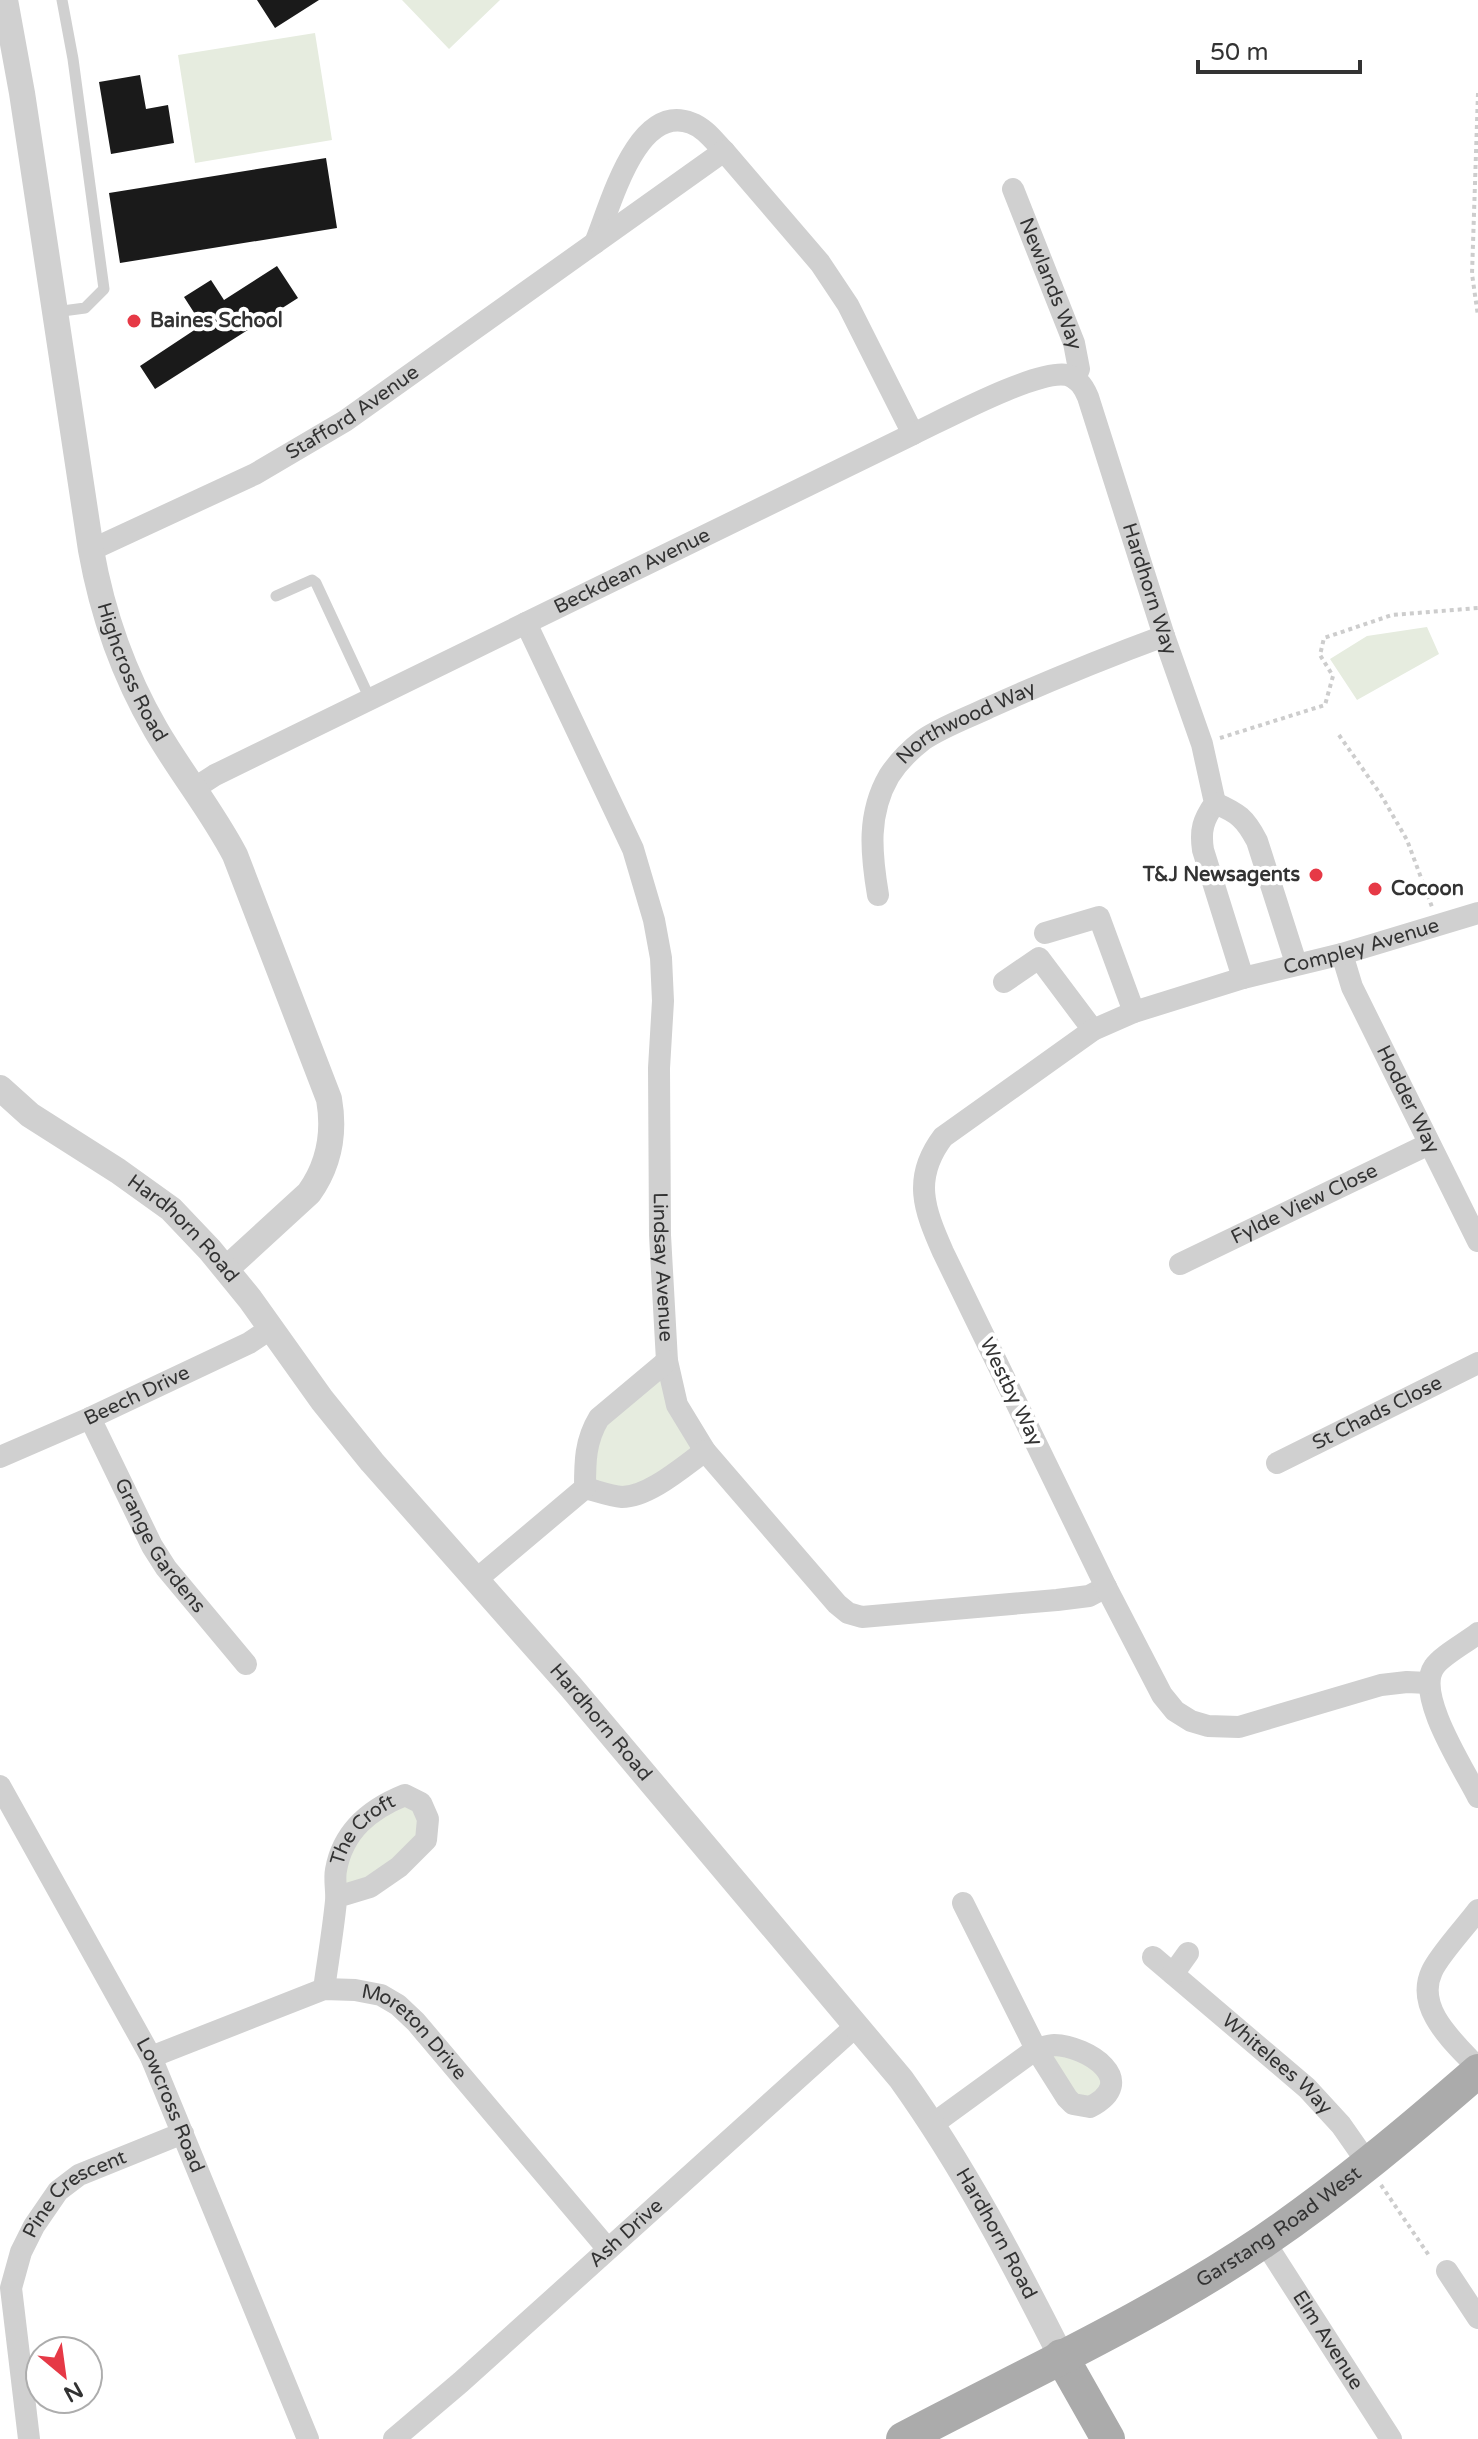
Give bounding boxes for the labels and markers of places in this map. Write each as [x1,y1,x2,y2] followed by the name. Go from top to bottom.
[150,309,283,333] place label: Baines School
[125,312,143,330] marker: Baines School
[1142,863,1300,887] place label: T&J Newsagents
[1307,866,1325,884] marker: T&J Newsagents
[1391,877,1464,901] place label: Cocoon
[1366,880,1384,898] marker: Cocoon

